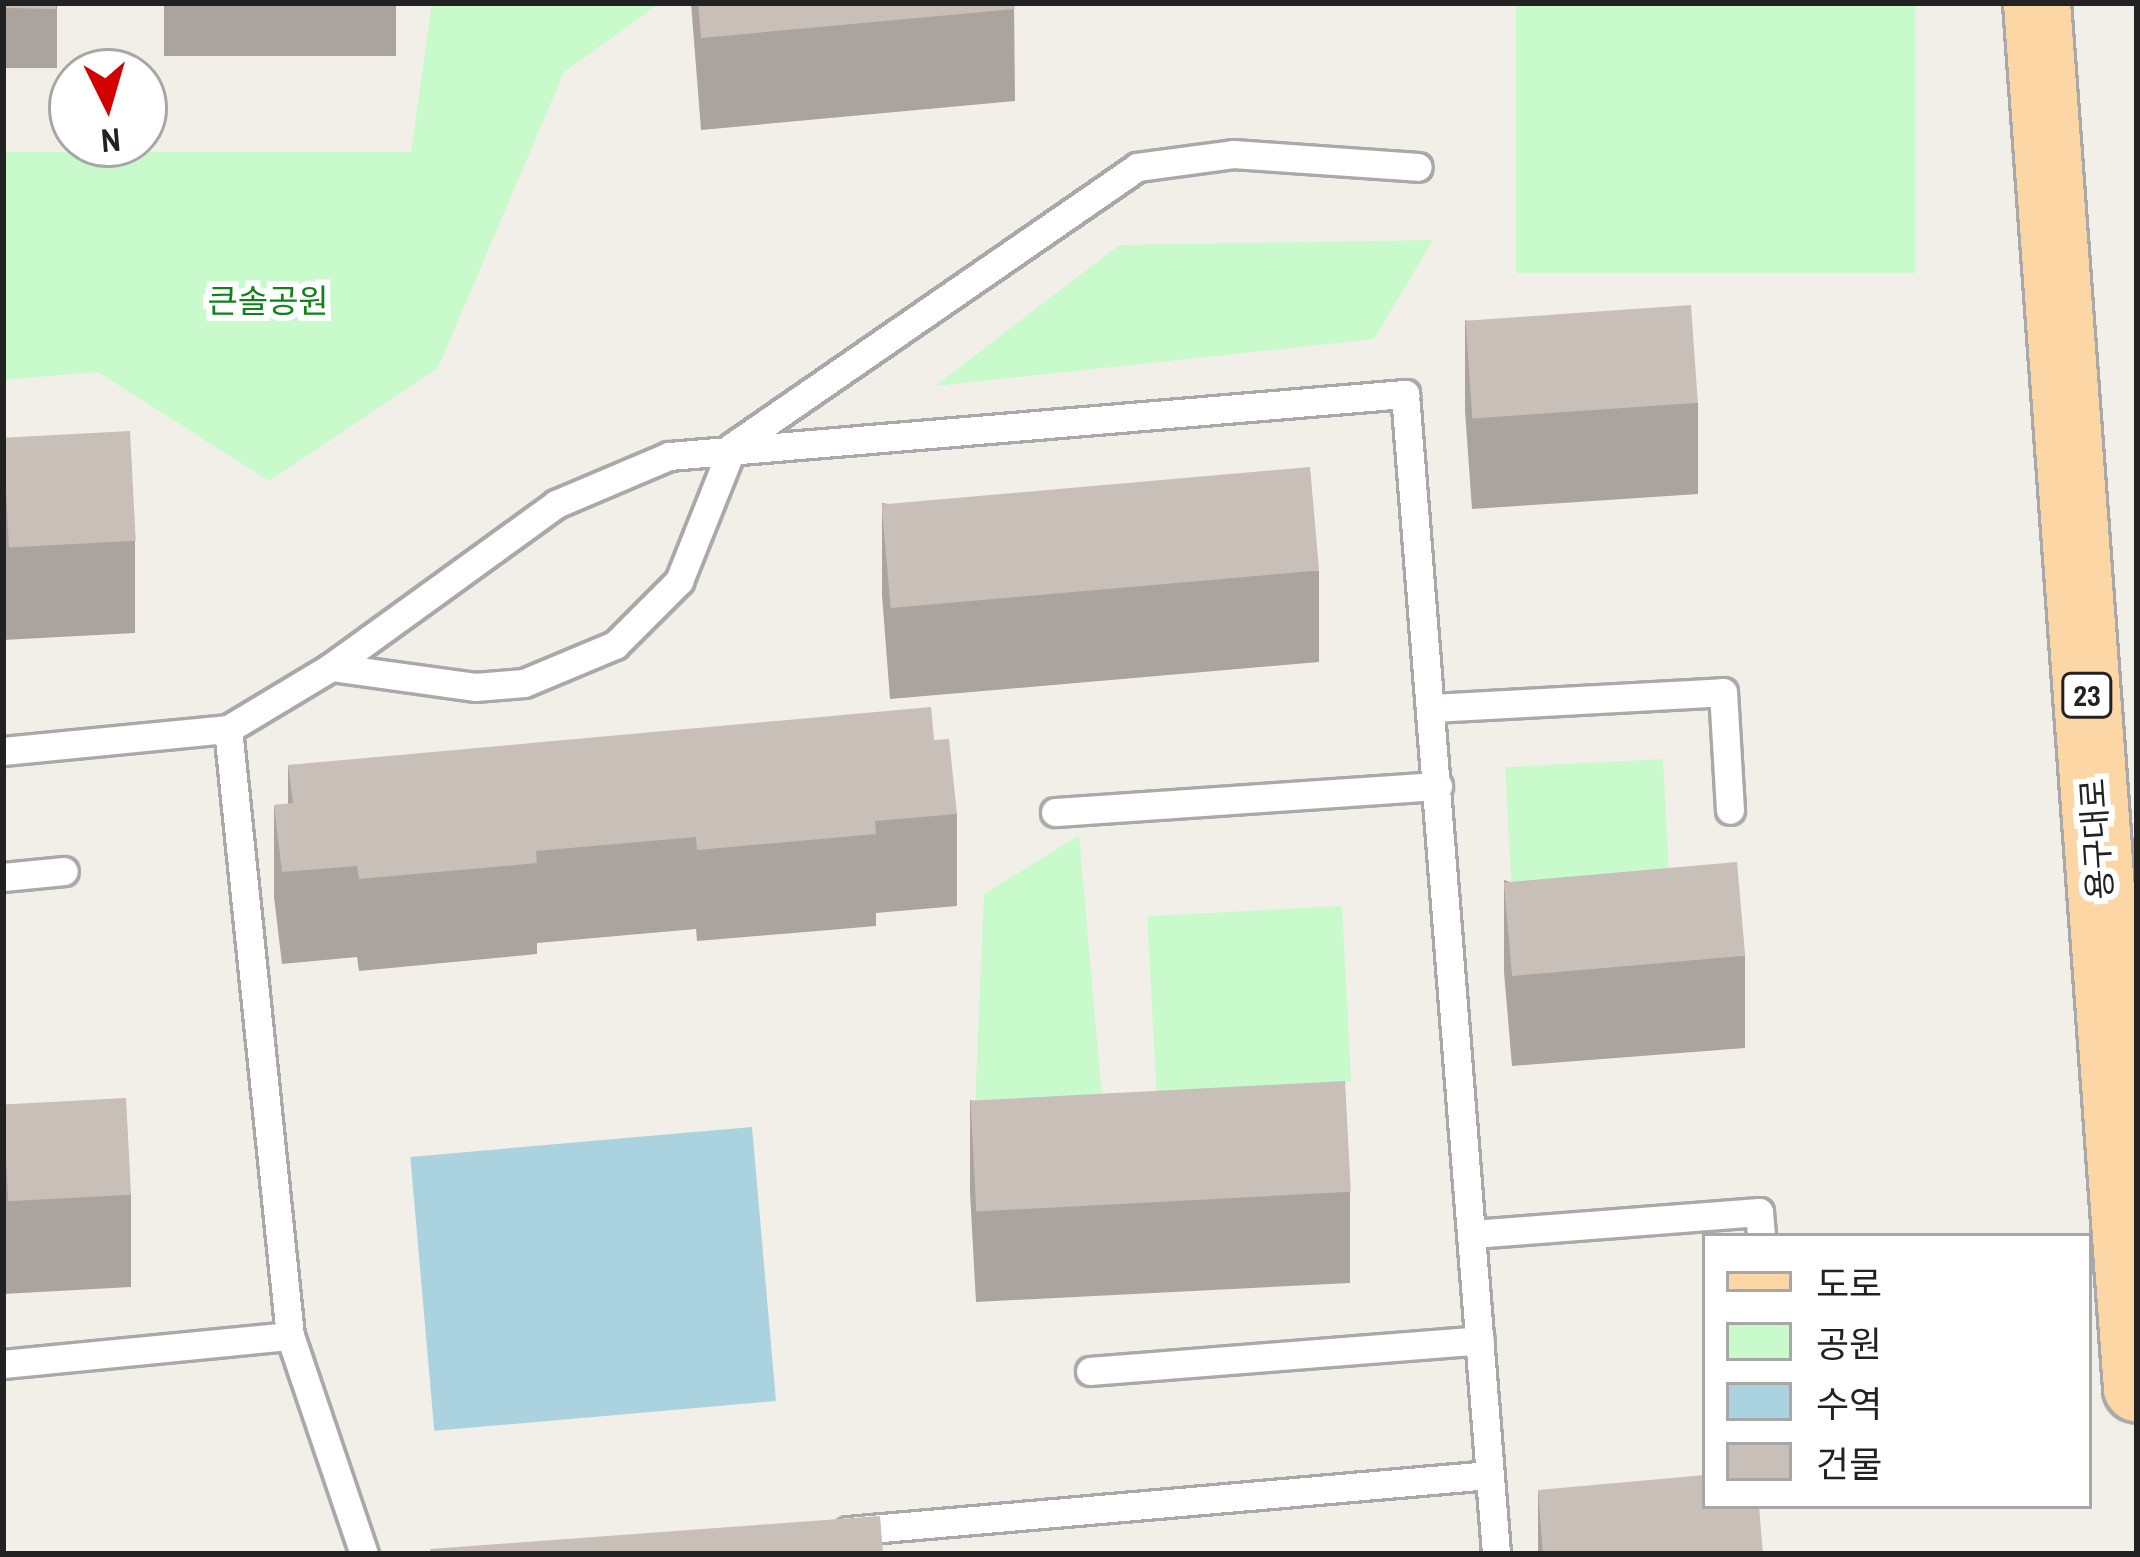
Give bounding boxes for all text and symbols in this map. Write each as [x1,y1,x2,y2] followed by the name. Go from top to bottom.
[48,48,168,168] north arrow
[99,118,123,164] text: N
[207,282,329,322] park label: 큰솔공원
[2060,671,2114,719] road number: 23
[2073,777,2121,901] street label: 용구대로
[1702,1233,2092,1509] legend
[1816,1260,1882,1308] text: 도로
[1816,1320,1882,1368] text: 공원
[1816,1380,1882,1428] text: 수역
[1816,1440,1882,1488] text: 건물

